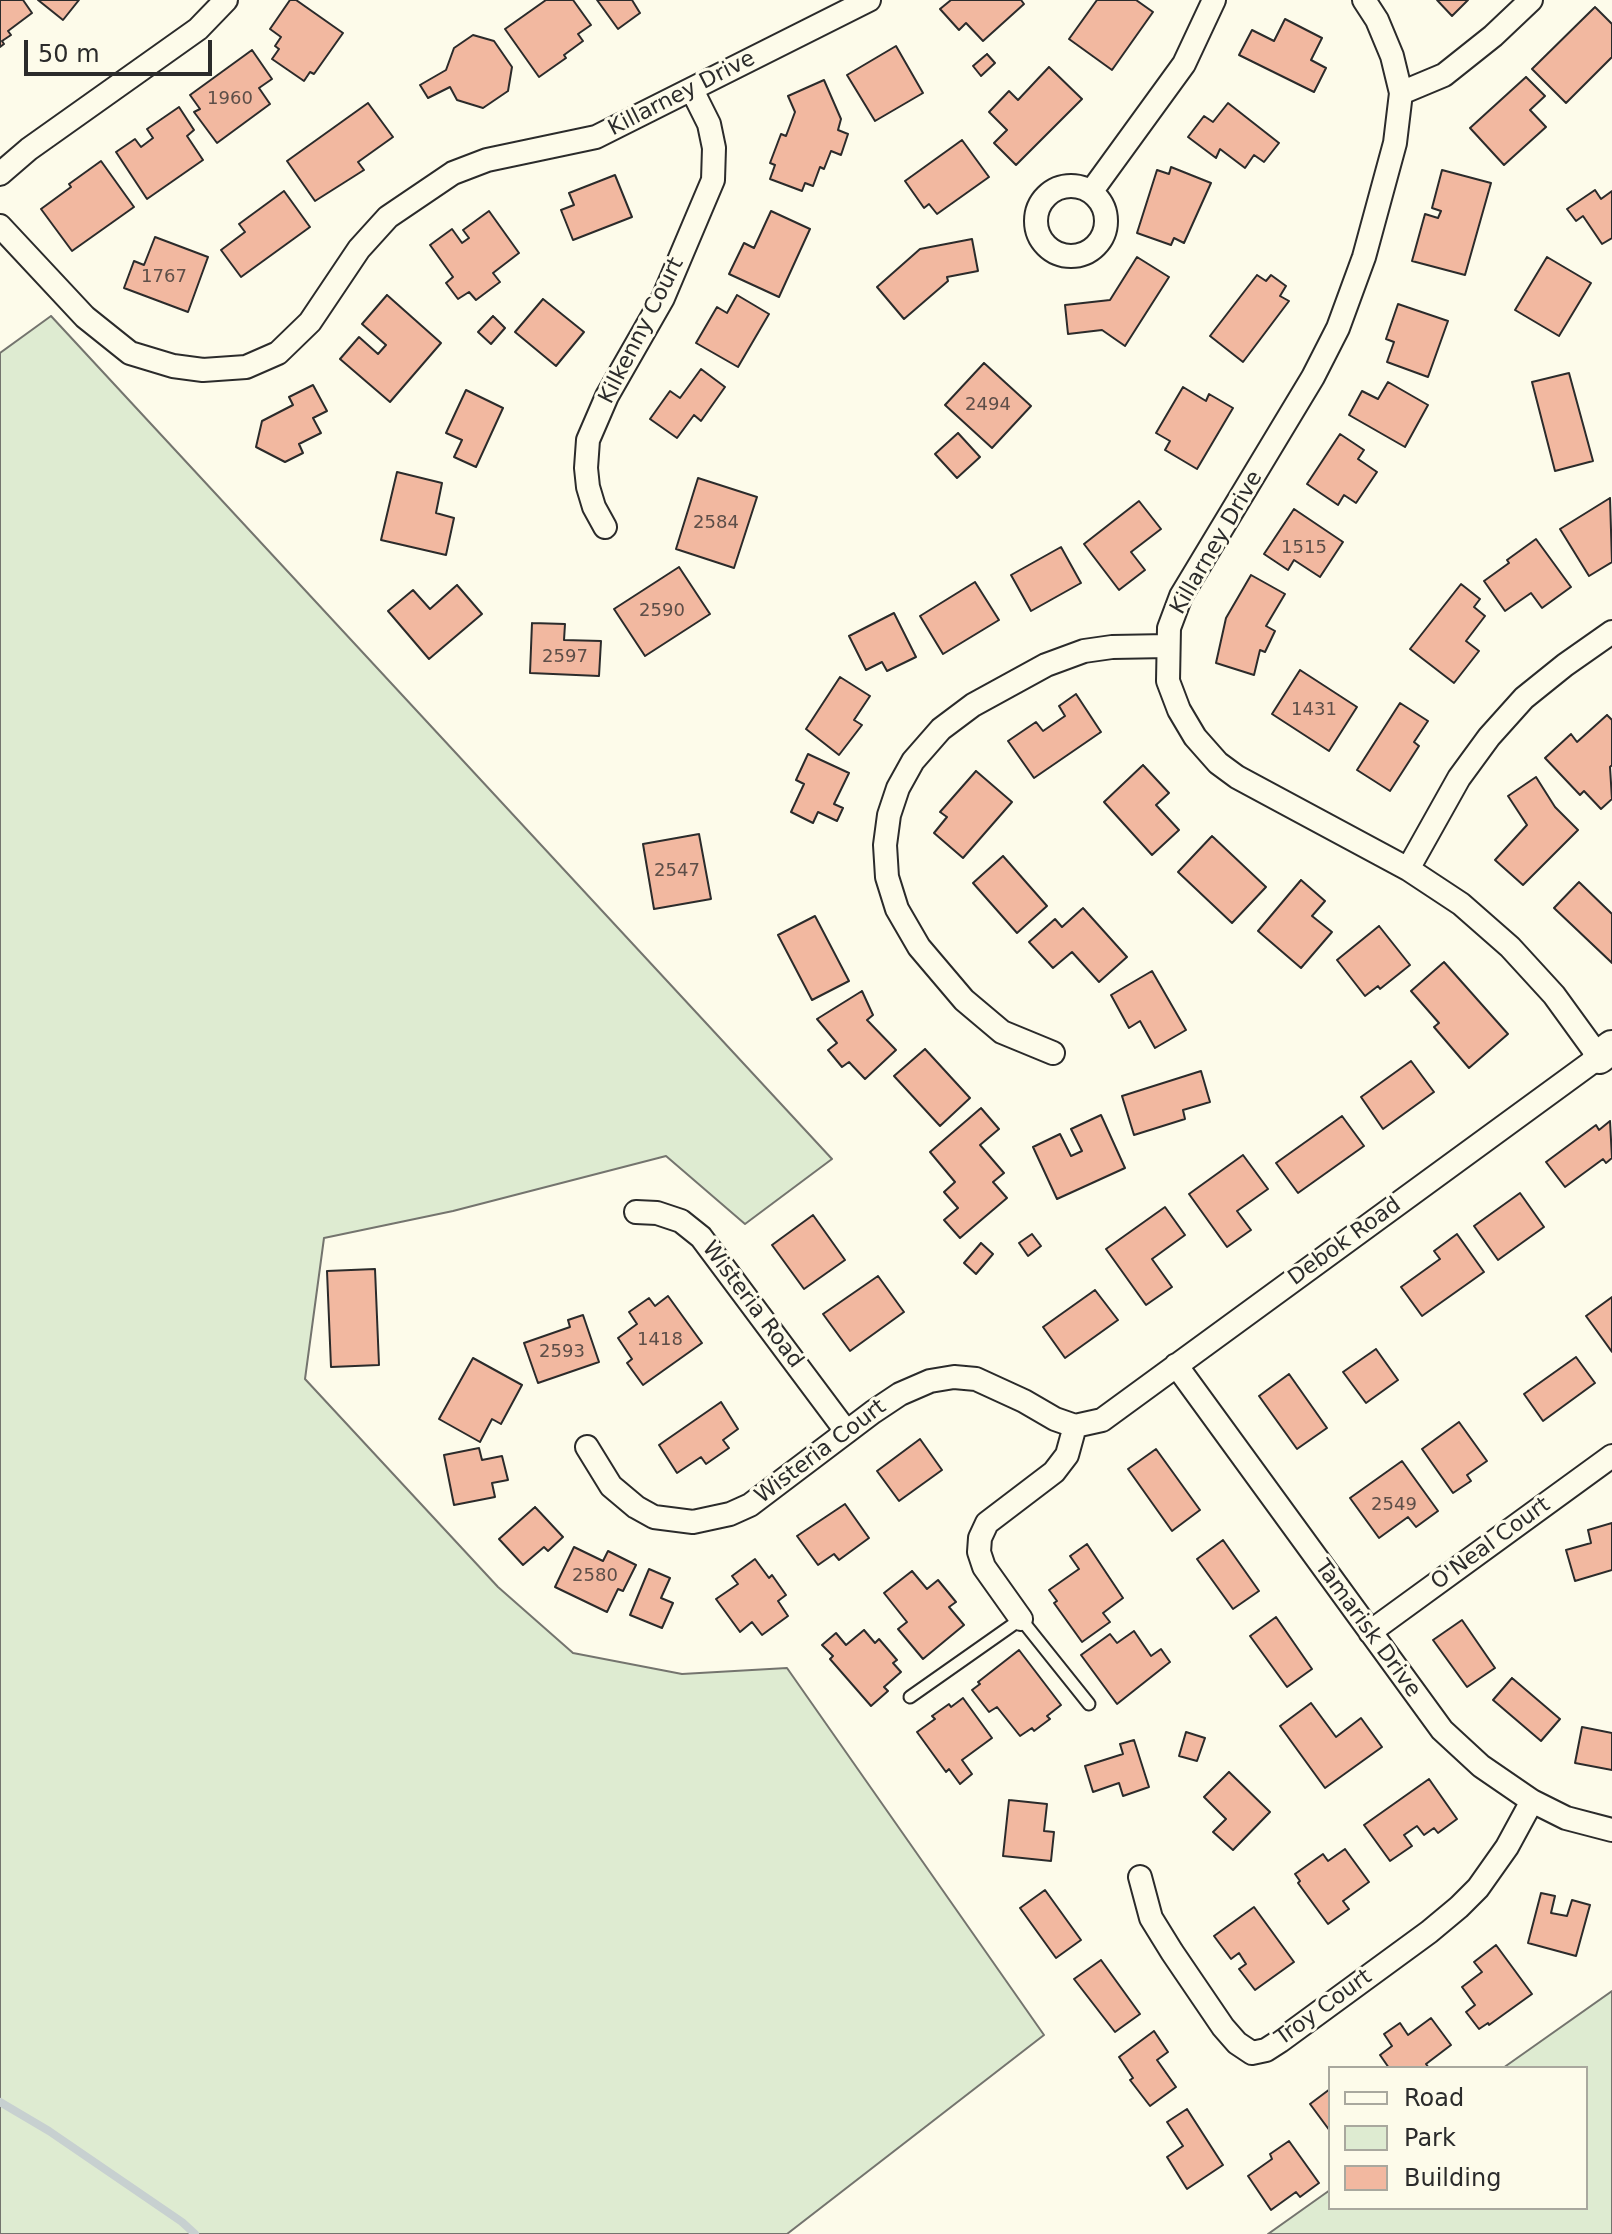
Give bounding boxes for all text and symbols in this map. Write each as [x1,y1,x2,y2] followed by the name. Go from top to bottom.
[28,24,216,74] scale bar
[38,40,100,68] text: 50 m
[604,46,760,142] street label: Killarney Drive
[207,88,253,110] house number: 1960
[594,254,690,408] street label: Kilkenny Court
[141,266,187,288] house number: 1767
[965,394,1011,416] house number: 2494
[1165,467,1269,619] street label: Killarney Drive
[693,512,739,534] house number: 2584
[1281,537,1327,559] house number: 1515
[639,600,685,622] house number: 2590
[542,646,588,668] house number: 2597
[1291,699,1337,721] house number: 1431
[654,860,700,882] house number: 2547
[1284,1192,1406,1292] street label: Debok Road
[696,1236,808,1374] street label: Wisteria Road
[637,1329,683,1351] house number: 1418
[539,1341,585,1363] house number: 2593
[750,1394,892,1510] street label: Wisteria Court
[1426,1492,1556,1596] street label: O'Neal Court
[1371,1494,1417,1516] house number: 2549
[1308,1555,1426,1703] street label: Tamarisk Drive
[572,1565,618,1587] house number: 2580
[1271,1964,1377,2052] street label: Troy Court
[1328,2066,1588,2210] legend
[1404,2084,1464,2112] text: Road
[1404,2124,1456,2152] text: Park
[1404,2164,1501,2192] text: Building

